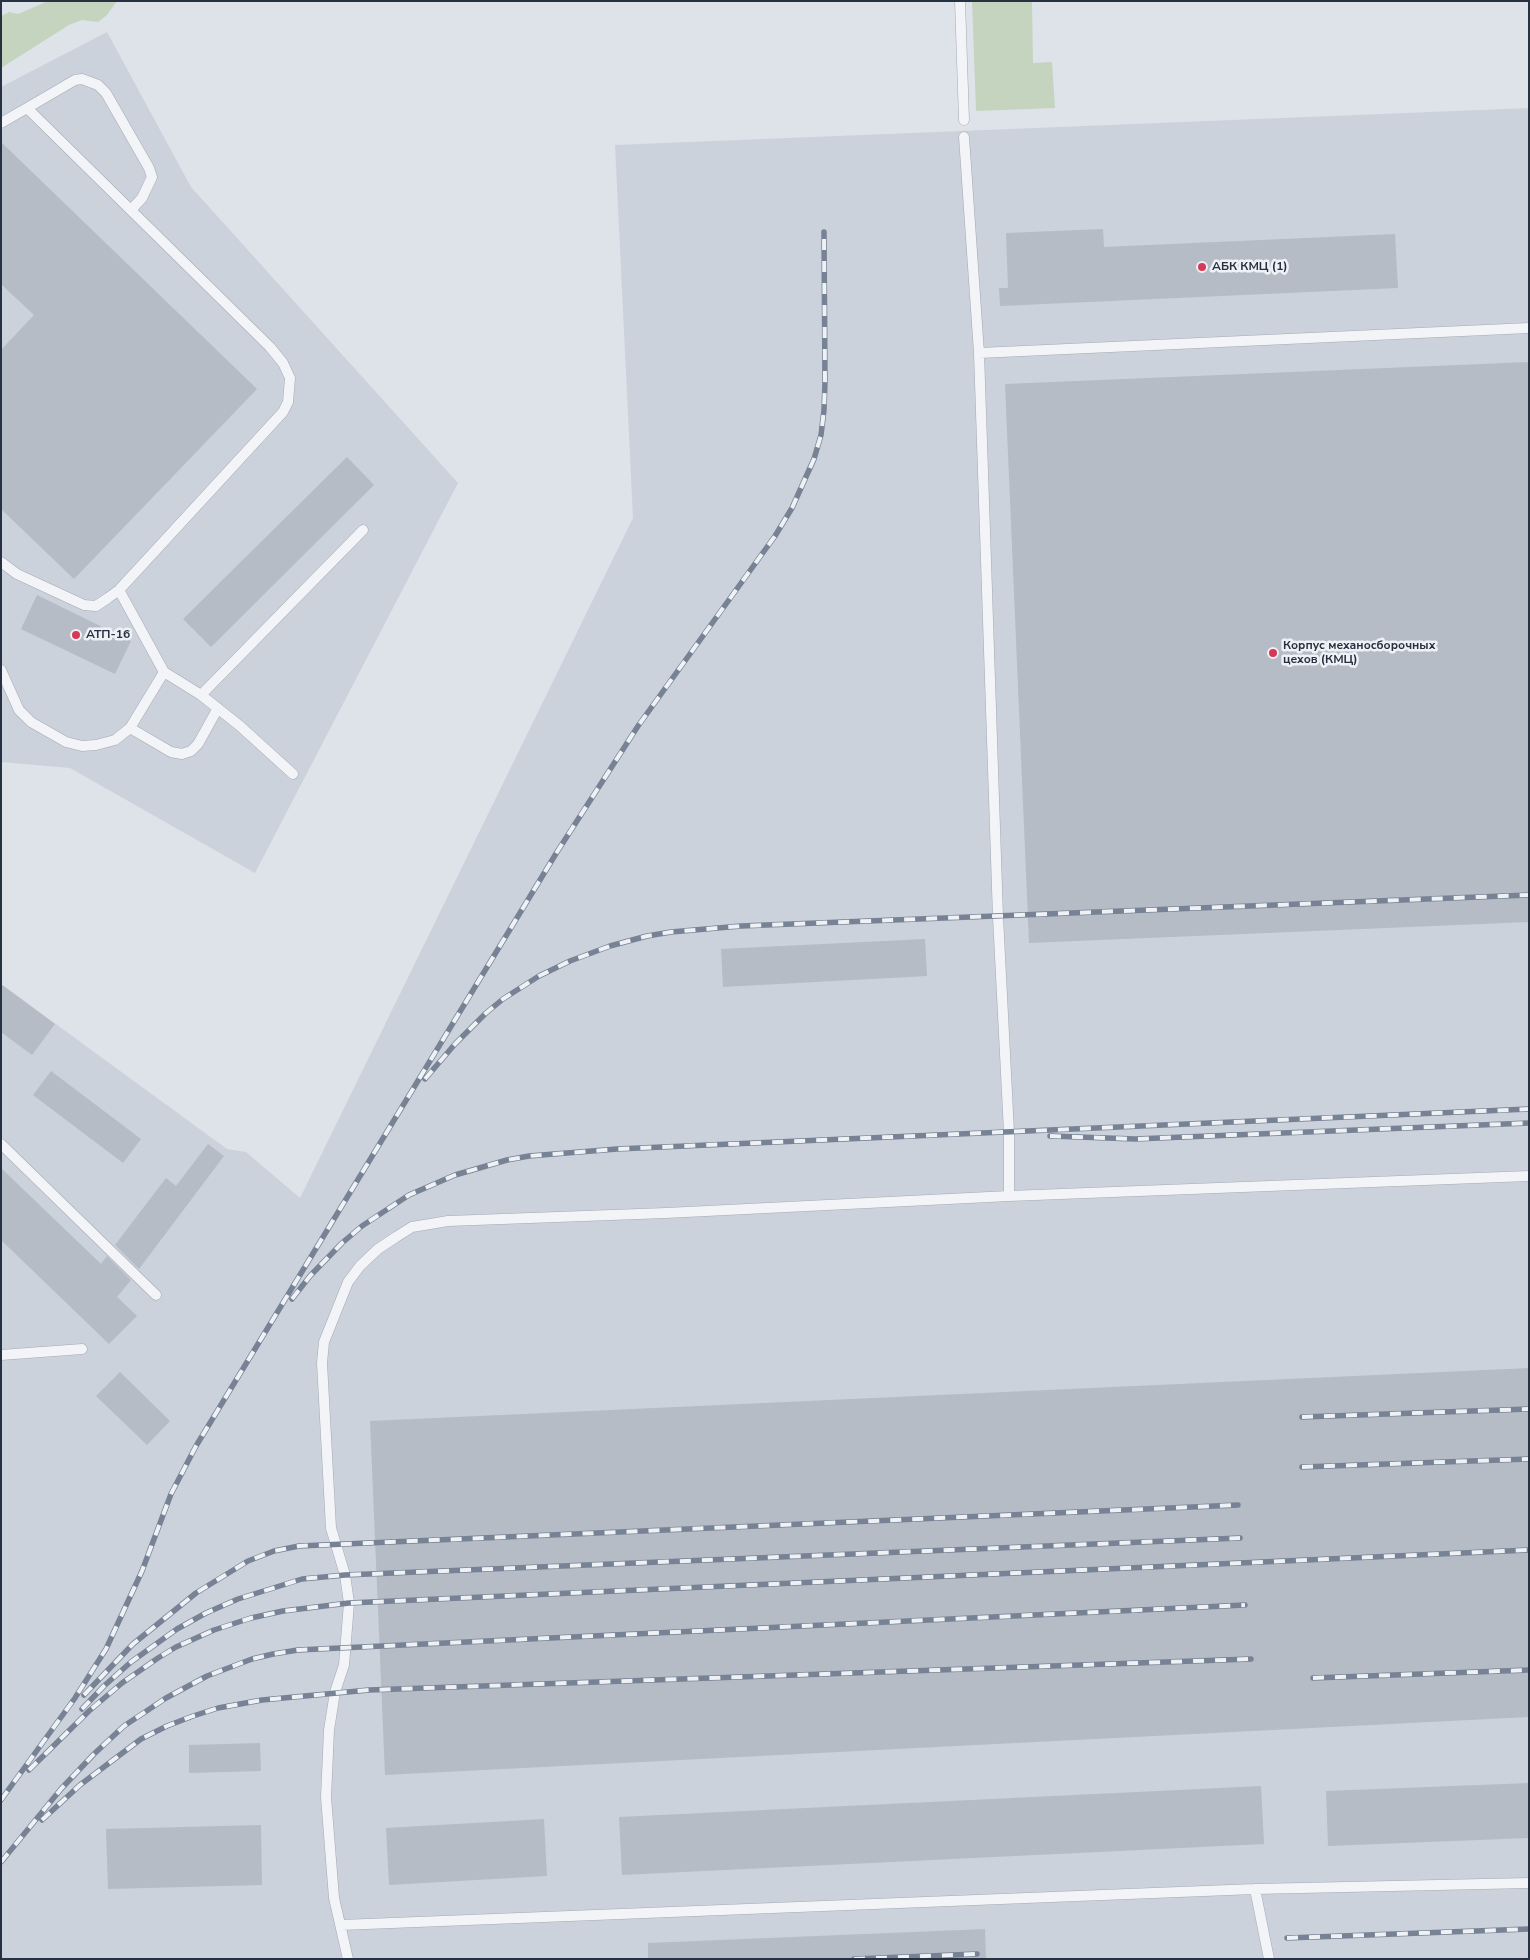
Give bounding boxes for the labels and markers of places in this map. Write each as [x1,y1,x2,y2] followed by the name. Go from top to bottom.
[1212,260,1288,274] place label: АБК КМЦ (1)
[1196,261,1208,273] marker: АБК КМЦ (1)
[86,628,130,642] place label: АТП-16
[70,629,82,641] marker: АТП-16
[1283,639,1435,667] place label: Корпус механосборочных цехов (КМЦ)
[1267,647,1279,659] marker: Корпус механосборочных цехов (КМЦ)

